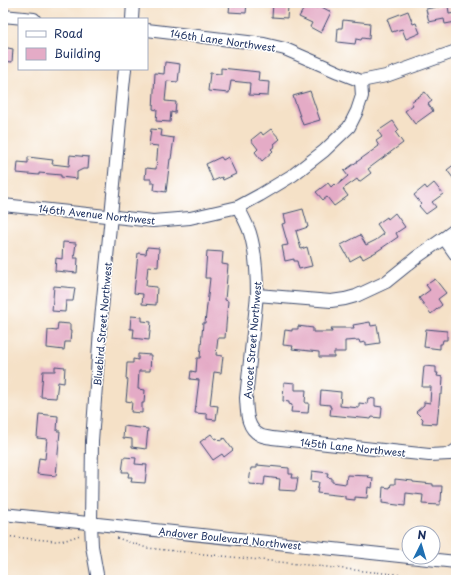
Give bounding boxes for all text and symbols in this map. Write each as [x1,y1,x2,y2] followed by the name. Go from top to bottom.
[18,18,148,70] legend
[54,24,83,42] text: Road
[169,25,277,55] street label: 146th Lane Northwest
[54,44,101,62] text: Building
[38,200,156,228] street label: 146th Avenue Northwest
[89,262,115,386] street label: Bluebird Street Northwest
[239,281,265,399] street label: Avocet Street Northwest
[300,434,406,460] street label: 145th Lane Northwest
[158,523,302,553] street label: Andover Boulevard Northwest
[401,525,441,565] north arrow
[417,526,427,543] text: N

